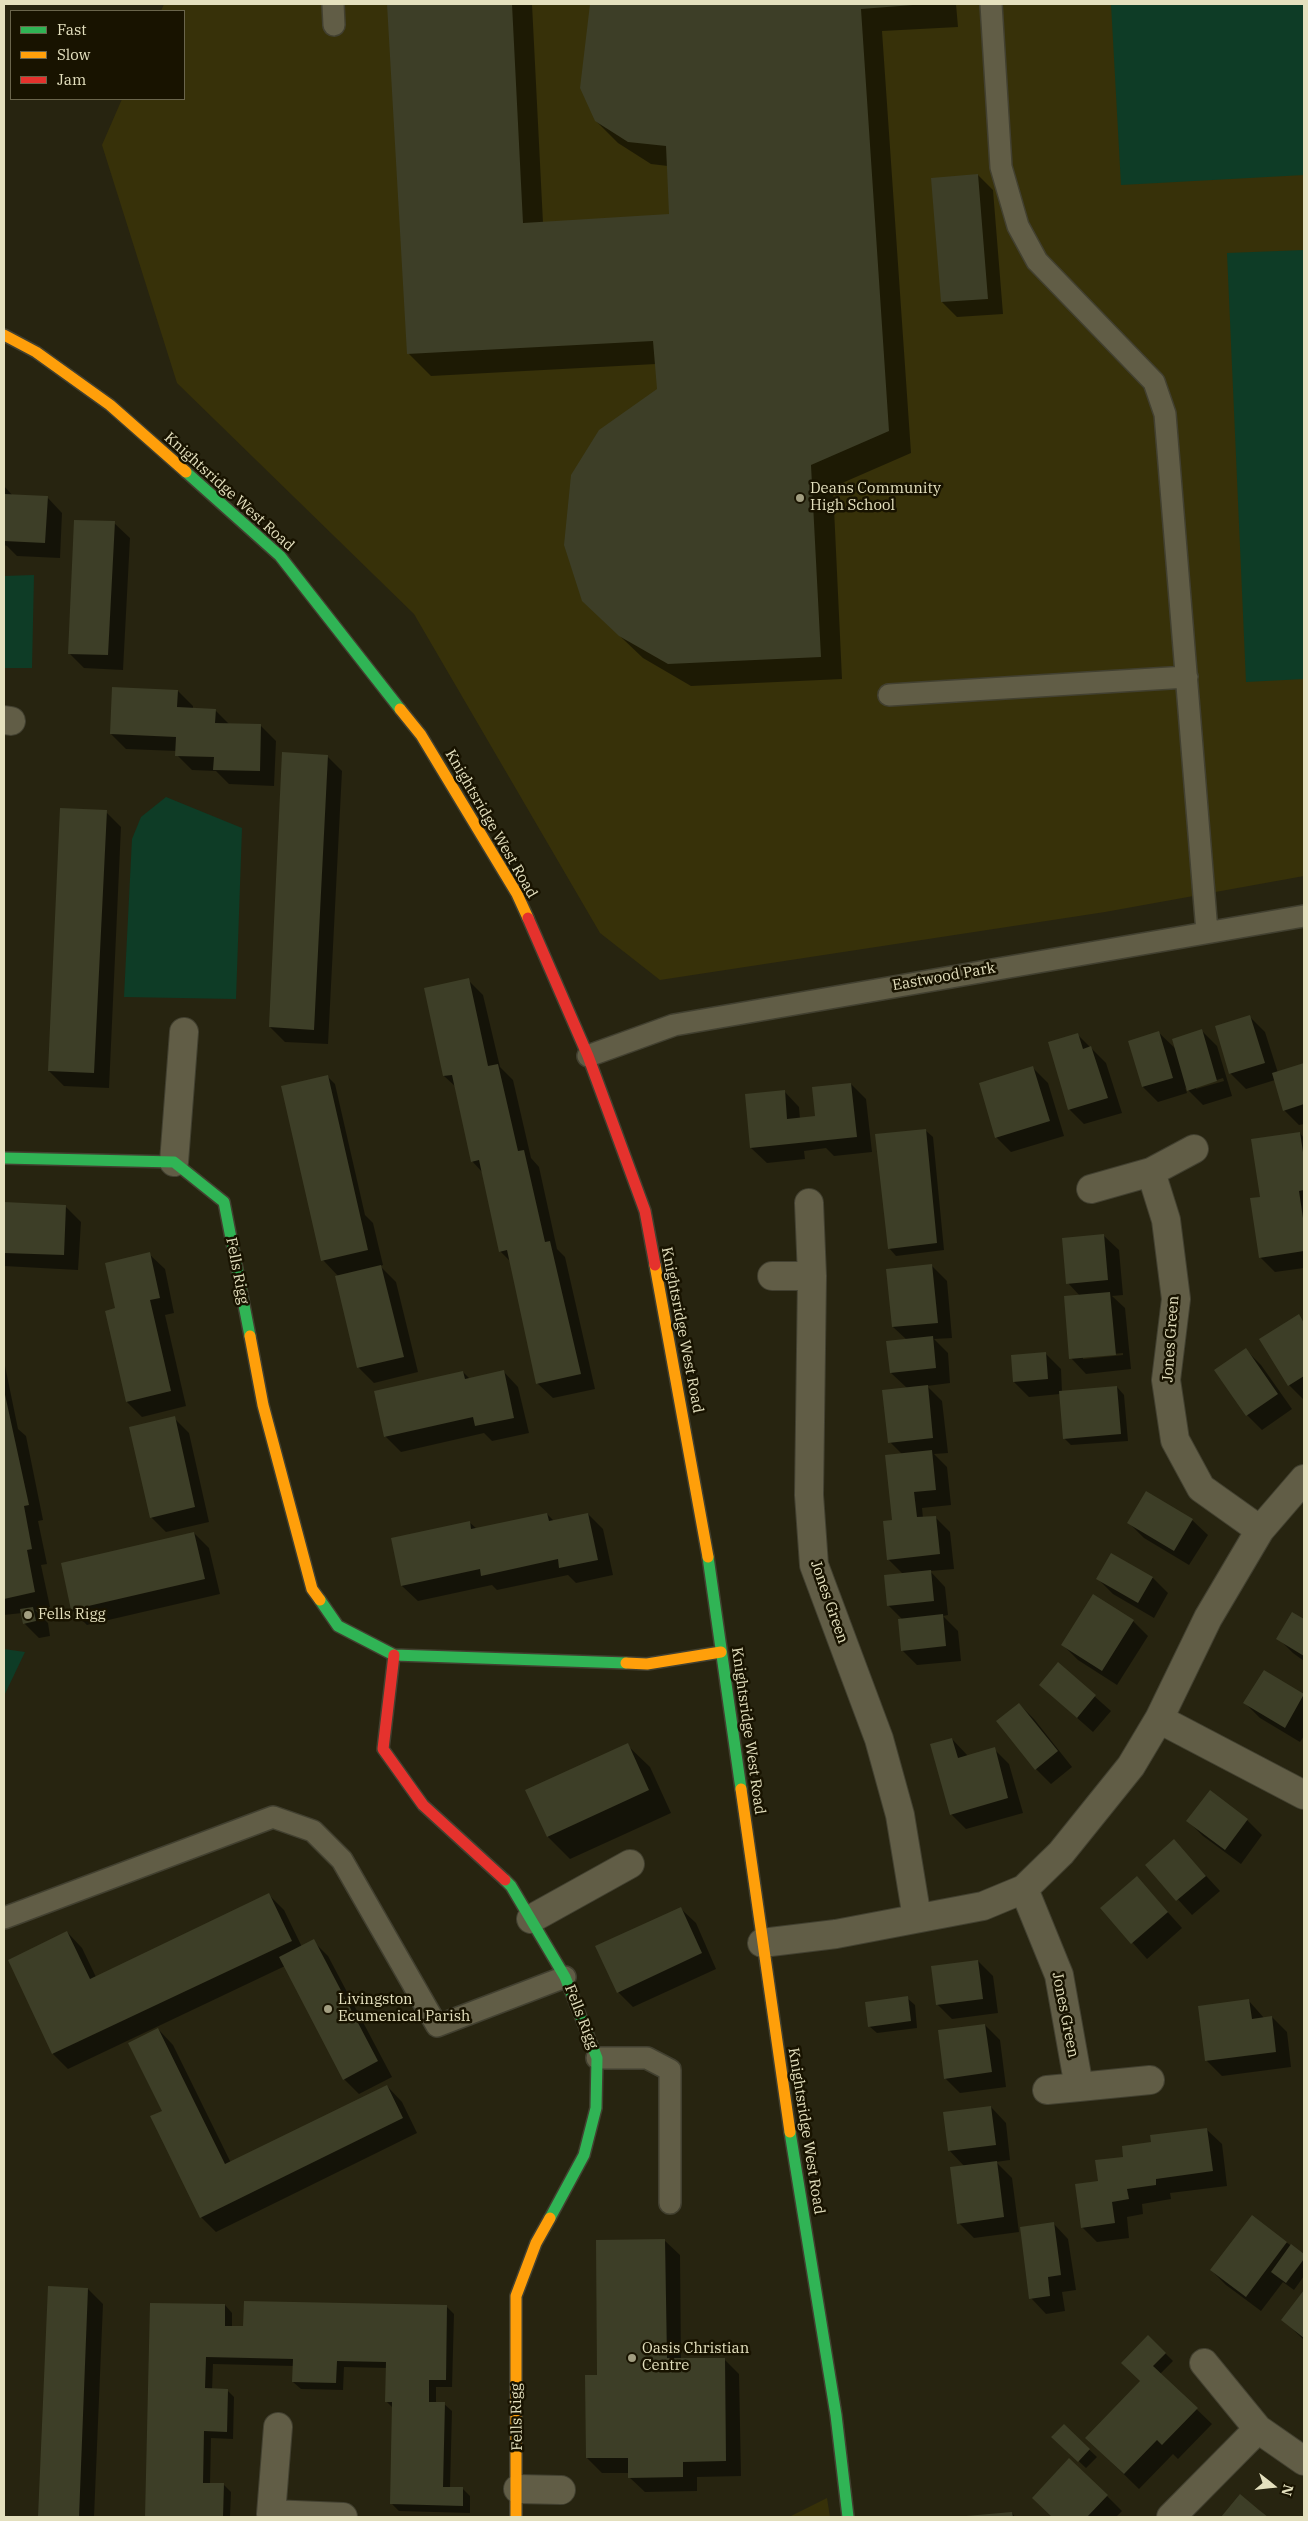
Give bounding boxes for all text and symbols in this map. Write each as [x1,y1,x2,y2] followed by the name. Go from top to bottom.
[10,10,185,100] legend
[57,20,87,39] text: Fast
[57,45,90,64] text: Slow
[57,70,86,89] text: Jam
[160,429,298,555] street label: Knightsridge West Road
[810,480,941,515] place label: Deans Community High School
[794,492,806,504] marker: Deans Community High School
[441,746,541,902] street label: Knightsridge West Road
[891,959,997,995] street label: Eastwood Park
[222,1236,252,1306] street label: Fells Rigg
[657,1246,707,1414] street label: Knightsridge West Road
[1159,1295,1183,1383] street label: Jones Green
[806,1558,852,1646] street label: Jones Green
[38,1606,106,1624] place label: Fells Rigg
[22,1609,34,1621] marker: Fells Rigg
[727,1646,769,1816] street label: Knightsridge West Road
[1048,1971,1082,2059] street label: Jones Green
[560,1982,602,2052] street label: Fells Rigg
[338,1991,470,2026] place label: Livingston Ecumenical Parish
[322,2003,334,2015] marker: Livingston Ecumenical Parish
[784,2046,828,2216] street label: Knightsridge West Road
[642,2340,749,2375] place label: Oasis Christian Centre
[626,2352,638,2364] marker: Oasis Christian Centre
[507,2383,527,2451] street label: Fells Rigg
[1248,2461,1298,2511] north arrow
[1277,2482,1298,2498] text: N

